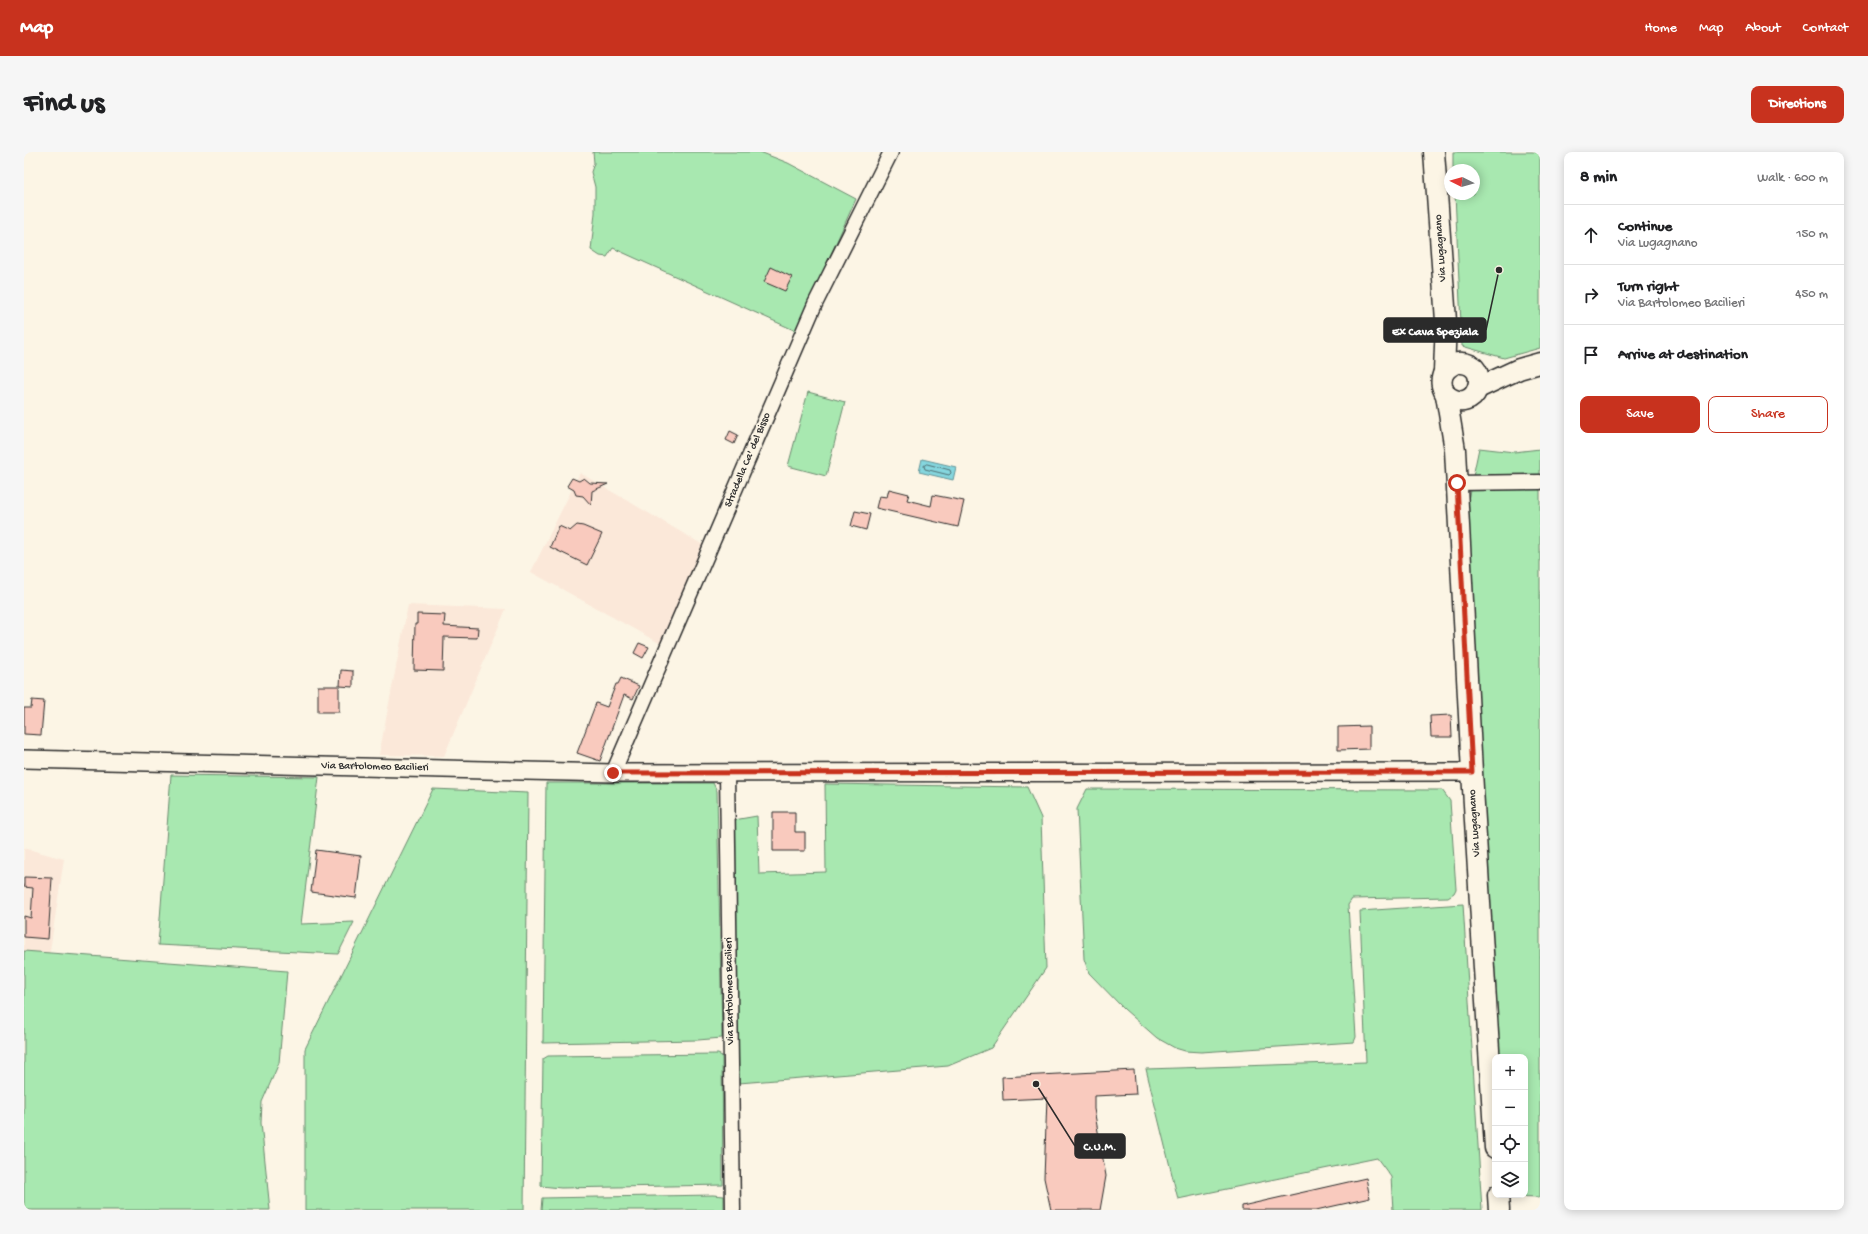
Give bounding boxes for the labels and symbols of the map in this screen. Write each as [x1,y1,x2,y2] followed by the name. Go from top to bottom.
[1444,164,1480,200] north arrow
[1433,214,1449,283] street label: Via Lugagnano
[1384,318,1486,342] callout: Ex Cava Speziala
[1391,326,1479,340] text: Ex Cava Speziala
[723,411,774,509] street label: Stradella Ca' del Bisso
[1448,474,1466,492] route start
[320,760,429,774] street label: Via Bartolomeo Bacilieri
[604,764,622,782] route end
[1467,789,1483,858] street label: Via Lugagnano
[723,937,737,1046] street label: Via Bartolomeo Bacilieri
[1075,1134,1125,1158] callout: C.U.M.
[1082,1141,1117,1155] text: C.U.M.

